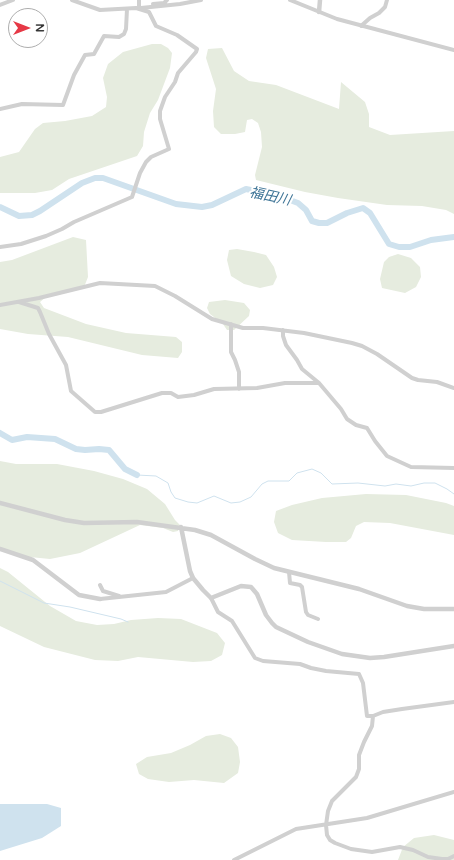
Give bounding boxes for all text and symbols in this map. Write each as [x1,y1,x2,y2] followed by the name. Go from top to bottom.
[8,8,48,48] north arrow
[33,24,46,32] text: N
[248,184,292,210] water label: 福田川

